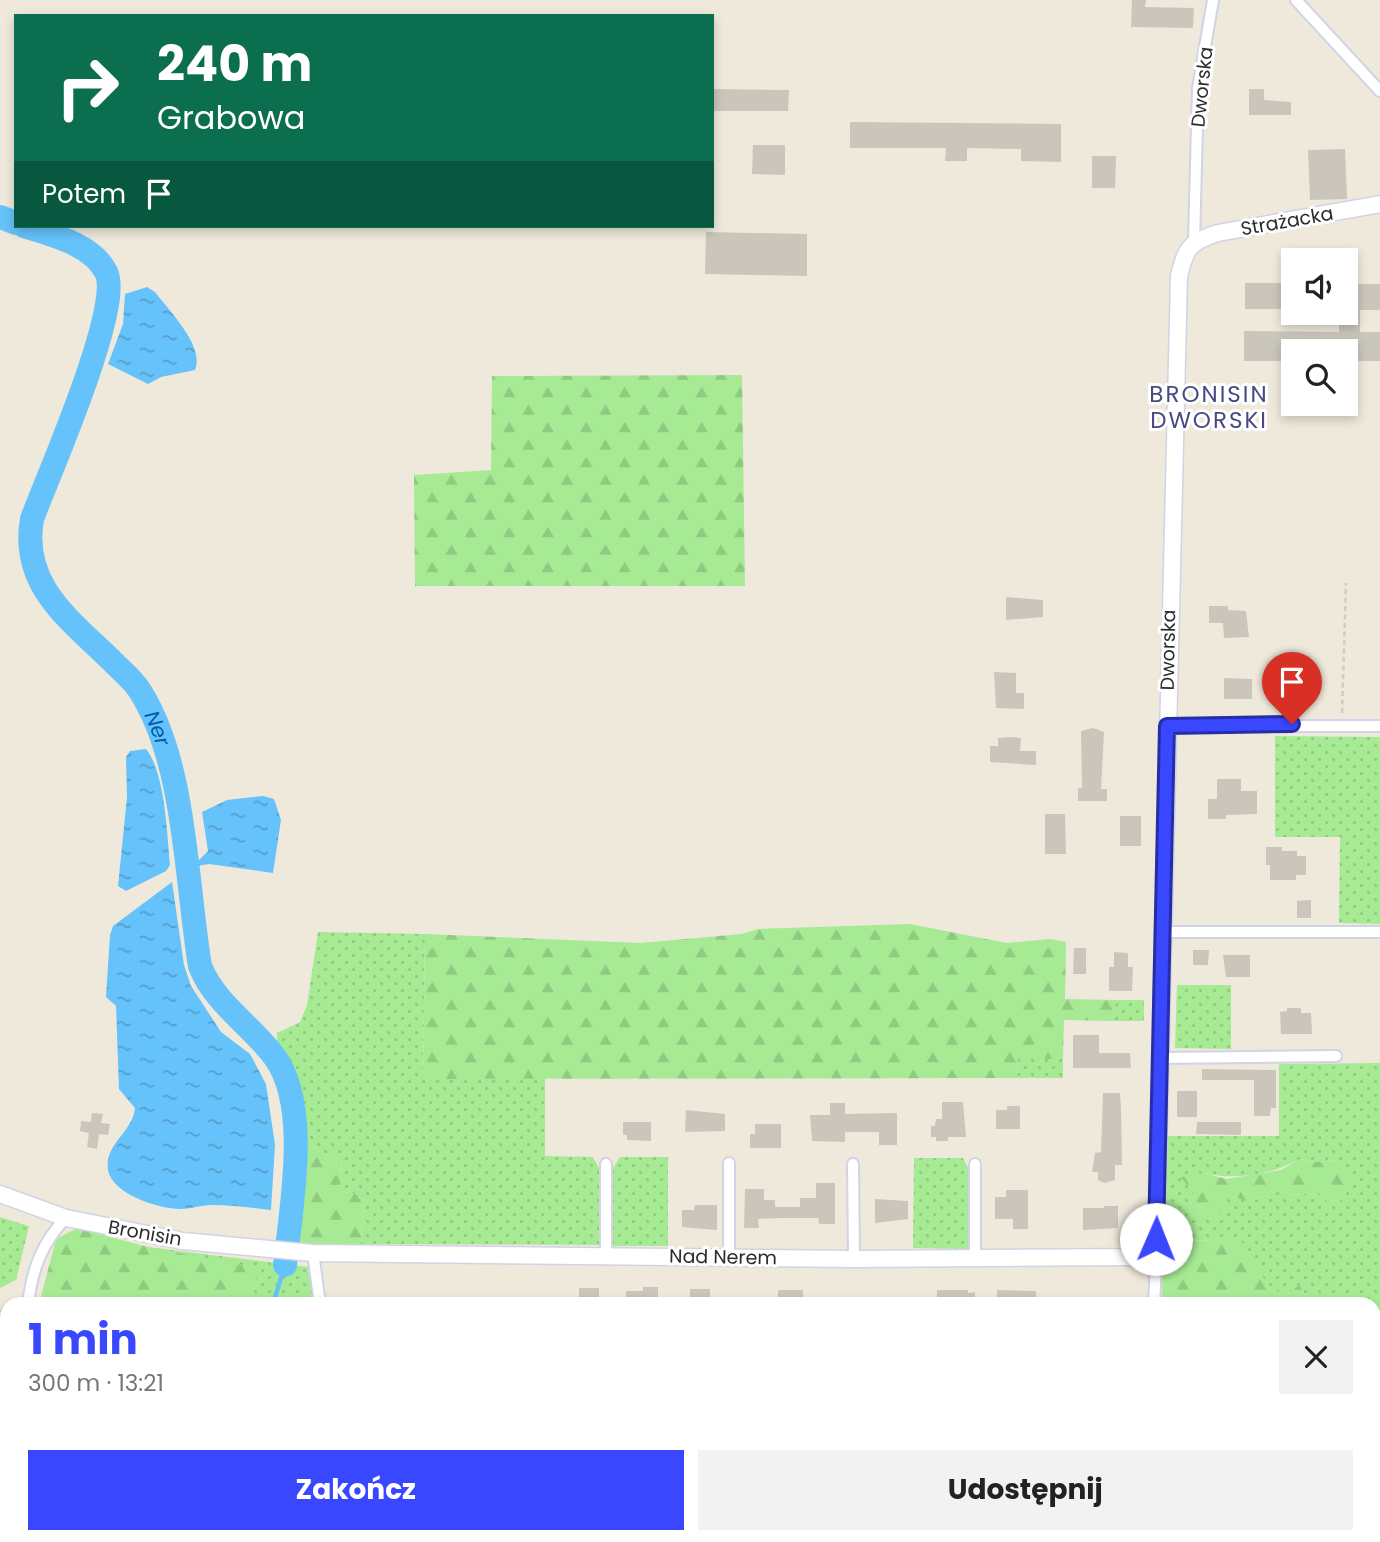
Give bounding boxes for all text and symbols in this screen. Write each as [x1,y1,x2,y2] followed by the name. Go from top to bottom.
[157,30,312,98] text: 240 m
[42,42,133,133] icon: right
[1184,45,1220,129] street label: Dworska
[157,95,305,140] text: Grabowa
[140,175,178,213] icon: arrive
[42,176,126,212] text: Potem
[1239,200,1335,242] street label: Strażacka
[1281,248,1358,416] map controls
[1281,248,1358,325] button: sound
[1281,339,1358,416] button: search
[1149,378,1269,436] district label: BRONISIN DWORSKI
[1154,609,1182,691] street label: Dworska
[1262,652,1322,724] pin
[1273,663,1311,701] icon: arrive
[138,706,178,750] water label: Ner
[1119,1202,1193,1276] position arrow
[106,1213,184,1253] street label: Bronisin
[669,1243,777,1271] street label: Nad Nerem
[28,1310,138,1369] text: 1 min
[1279,1320,1353,1394] button: close
[28,1367,164,1399] text: 300 m · 13:21
[28,1450,684,1530] button: Zakończ
[698,1450,1353,1530] button: Udostępnij

